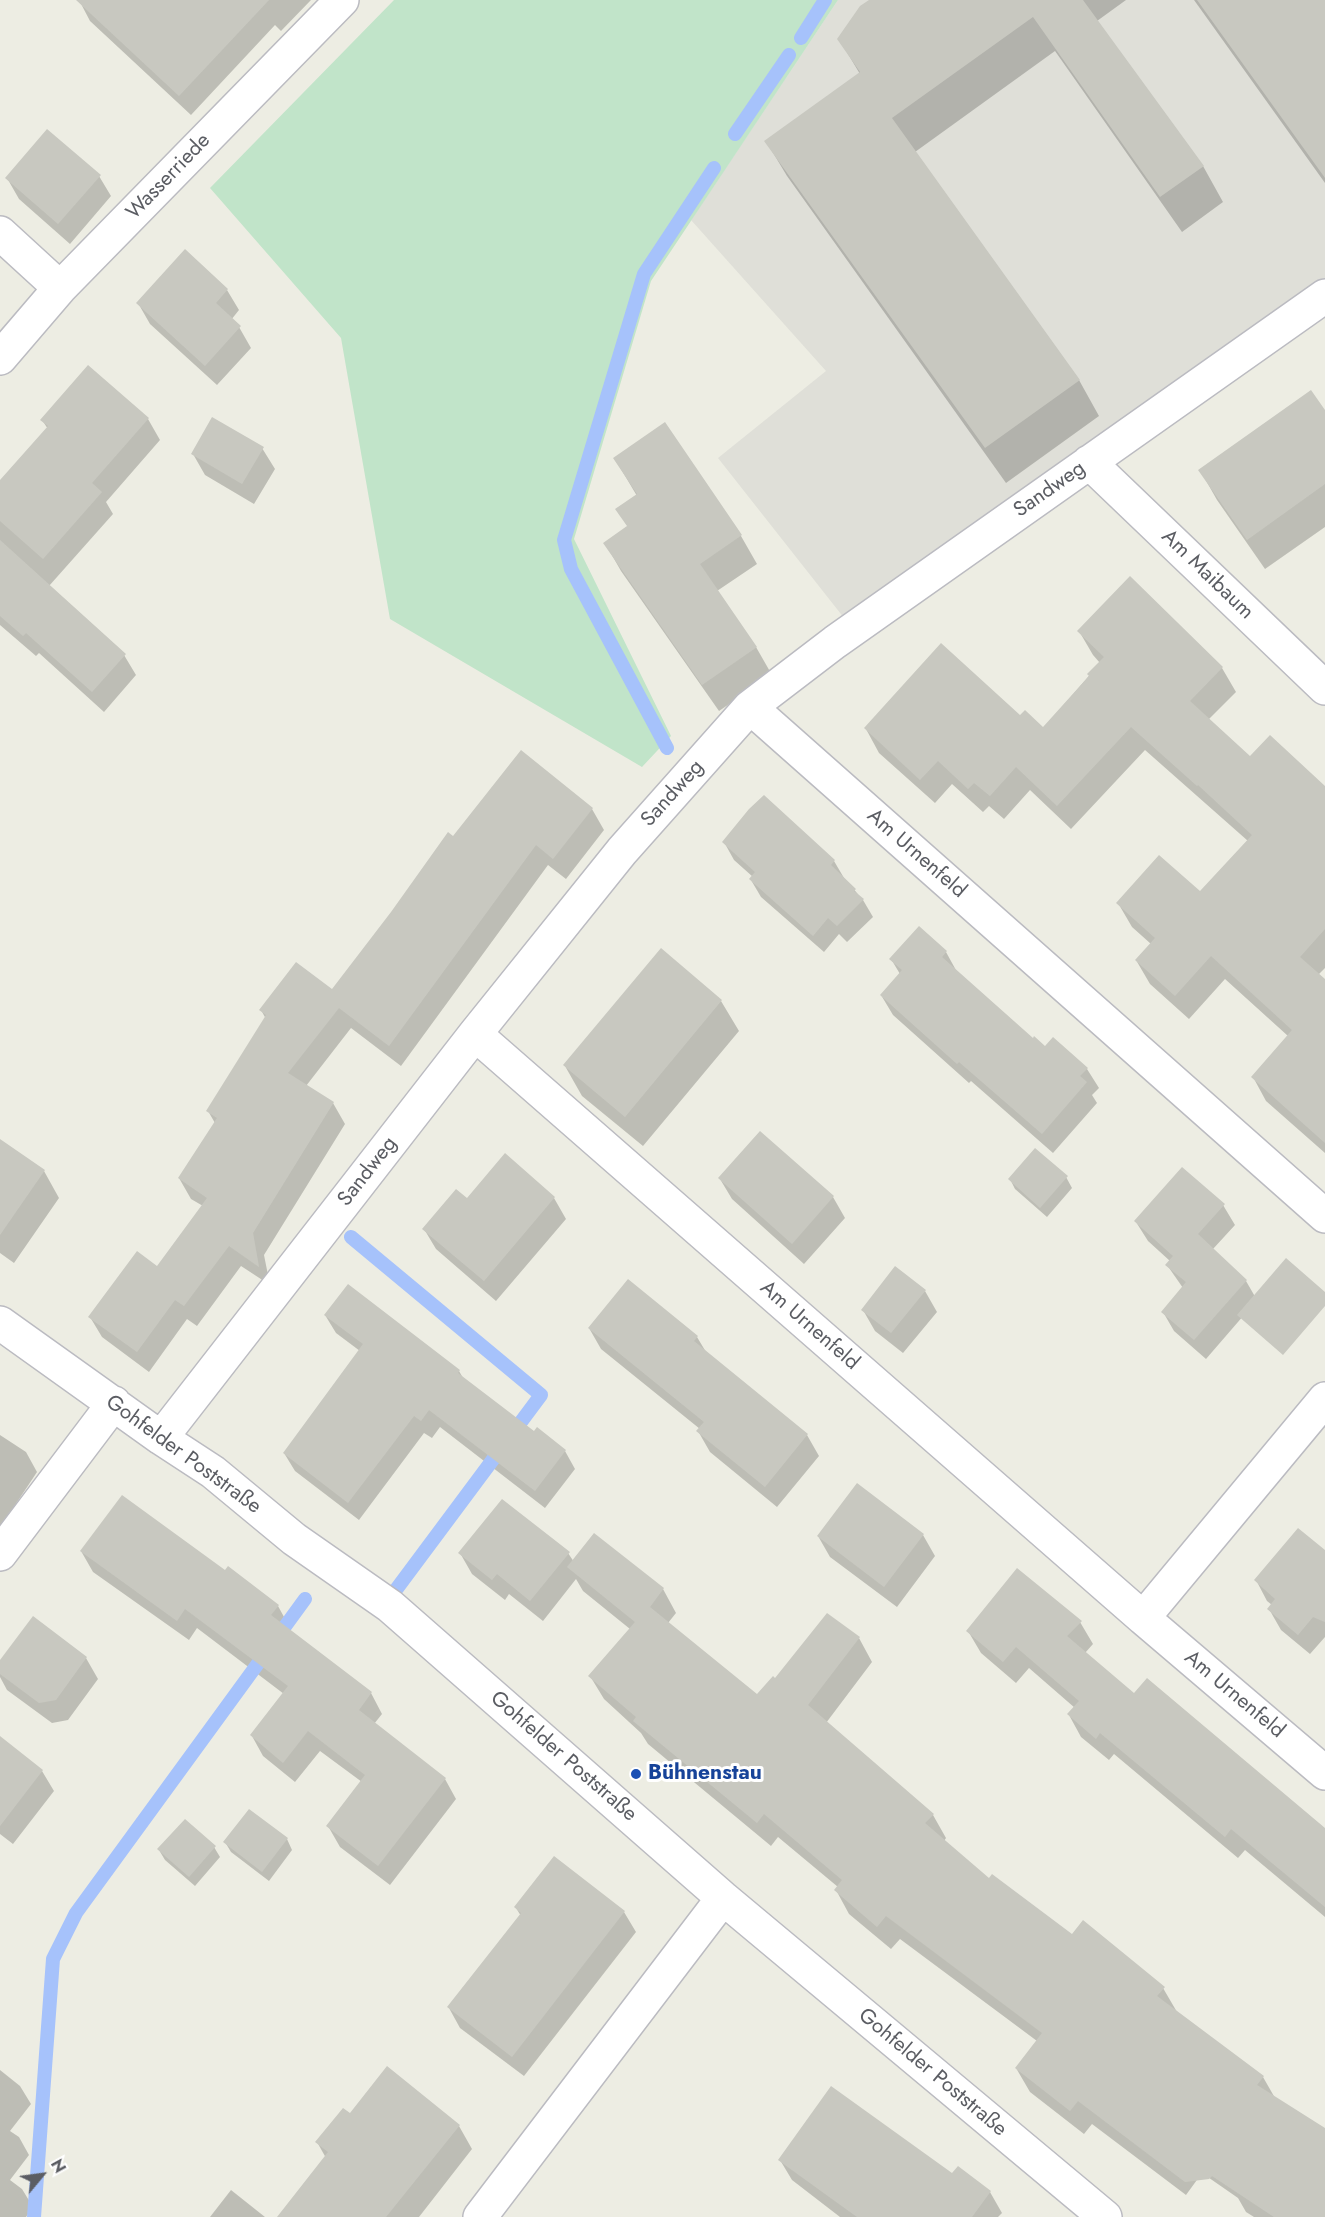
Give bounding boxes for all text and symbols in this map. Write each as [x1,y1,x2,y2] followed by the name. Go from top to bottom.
[122,129,216,225] street label: Wasserriede
[1009,456,1091,524] street label: Sandweg
[1156,525,1258,625] street label: Am Maibaum
[636,755,710,833] street label: Sandweg
[861,804,971,904] street label: Am Urnenfeld
[333,1132,403,1212] street label: Sandweg
[754,1276,864,1376] street label: Am Urnenfeld
[100,1390,266,1520] street label: Gohfelder Poststraße
[1179,1646,1289,1744] street label: Am Urnenfeld
[485,1686,641,1828] street label: Gohfelder Poststraße
[648,1761,762,1787] place label: Bühnenstau
[629,1767,643,1781] marker: Bühnenstau
[853,2004,1011,2142] street label: Gohfelder Poststraße
[12,2145,72,2205] north arrow
[45,2155,71,2177] text: N

